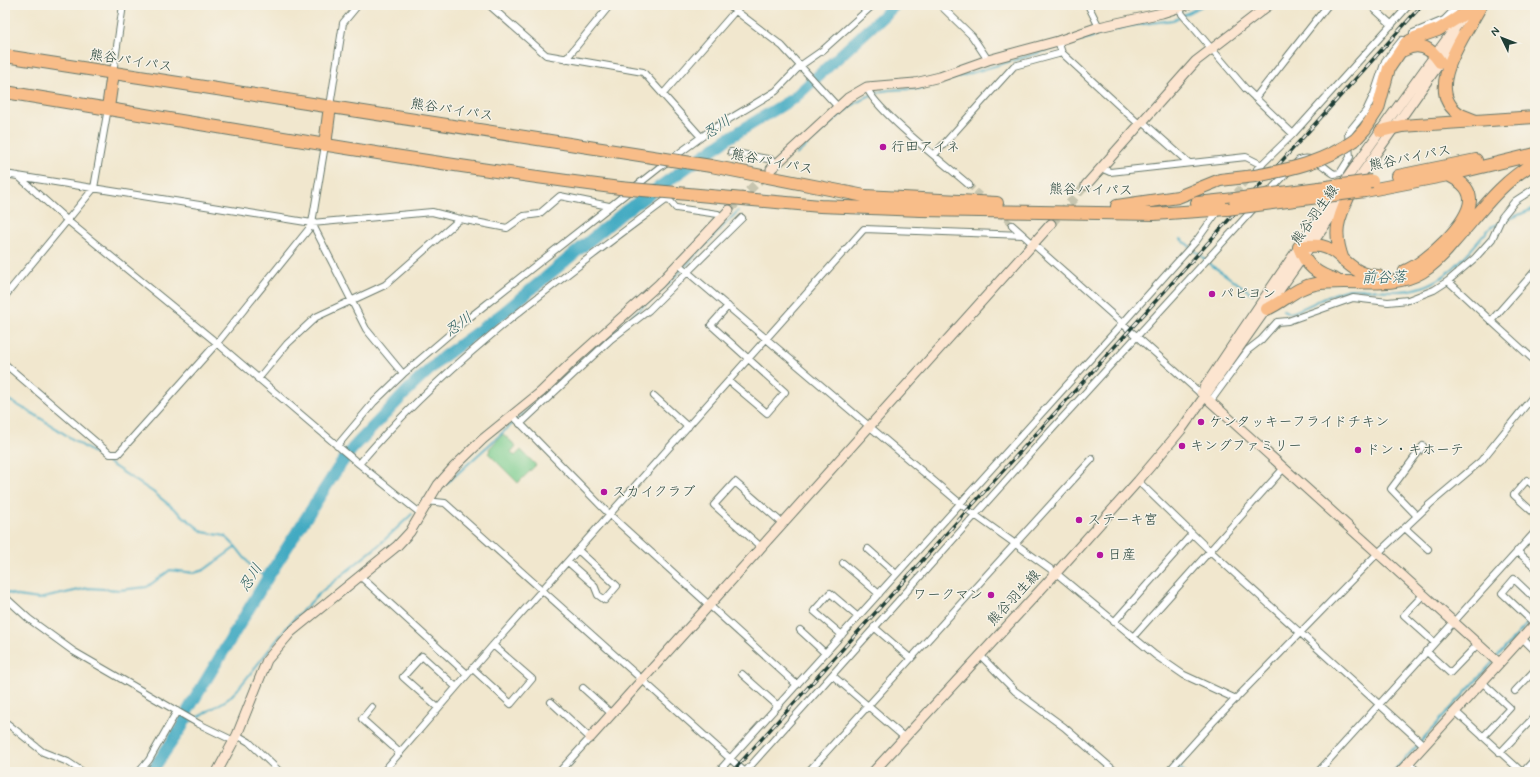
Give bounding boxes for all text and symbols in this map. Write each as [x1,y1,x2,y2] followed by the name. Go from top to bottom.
[1482,18,1522,58] north arrow
[1488,24,1503,39] text: N
[88,46,174,76] street label: 熊谷バイパス
[409,95,495,125] street label: 熊谷バイパス
[699,111,735,145] water label: 忍川
[891,138,960,156] place label: 行田アイネ
[1367,141,1453,175] street label: 熊谷バイパス
[878,142,888,152] marker: 行田アイネ
[729,145,815,179] street label: 熊谷バイパス
[1049,180,1133,200] street label: 熊谷バイパス
[1287,181,1343,249] street label: 熊谷羽生線
[1361,268,1409,288] water label: 前谷落
[1220,285,1276,303] place label: パピヨン
[1207,289,1217,299] marker: パピヨン
[441,308,477,342] water label: 忍川
[1209,413,1389,431] place label: ケンタッキーフライドチキン
[1196,417,1206,427] marker: ケンタッキーフライドチキン
[1190,437,1302,455] place label: キングファミリー
[1177,441,1187,451] marker: キングファミリー
[1366,441,1464,459] place label: ドン・キホーテ
[1353,445,1363,455] marker: ドン・キホーテ
[612,483,695,501] place label: スカイクラブ
[599,487,609,497] marker: スカイクラブ
[1087,511,1158,529] place label: ステーキ宮
[1074,515,1084,525] marker: ステーキ宮
[1108,546,1136,564] place label: 日産
[1095,550,1105,560] marker: 日産
[235,560,267,596] water label: 忍川
[984,566,1044,630] street label: 熊谷羽生線
[913,586,983,604] place label: ワークマン
[986,590,996,600] marker: ワークマン

